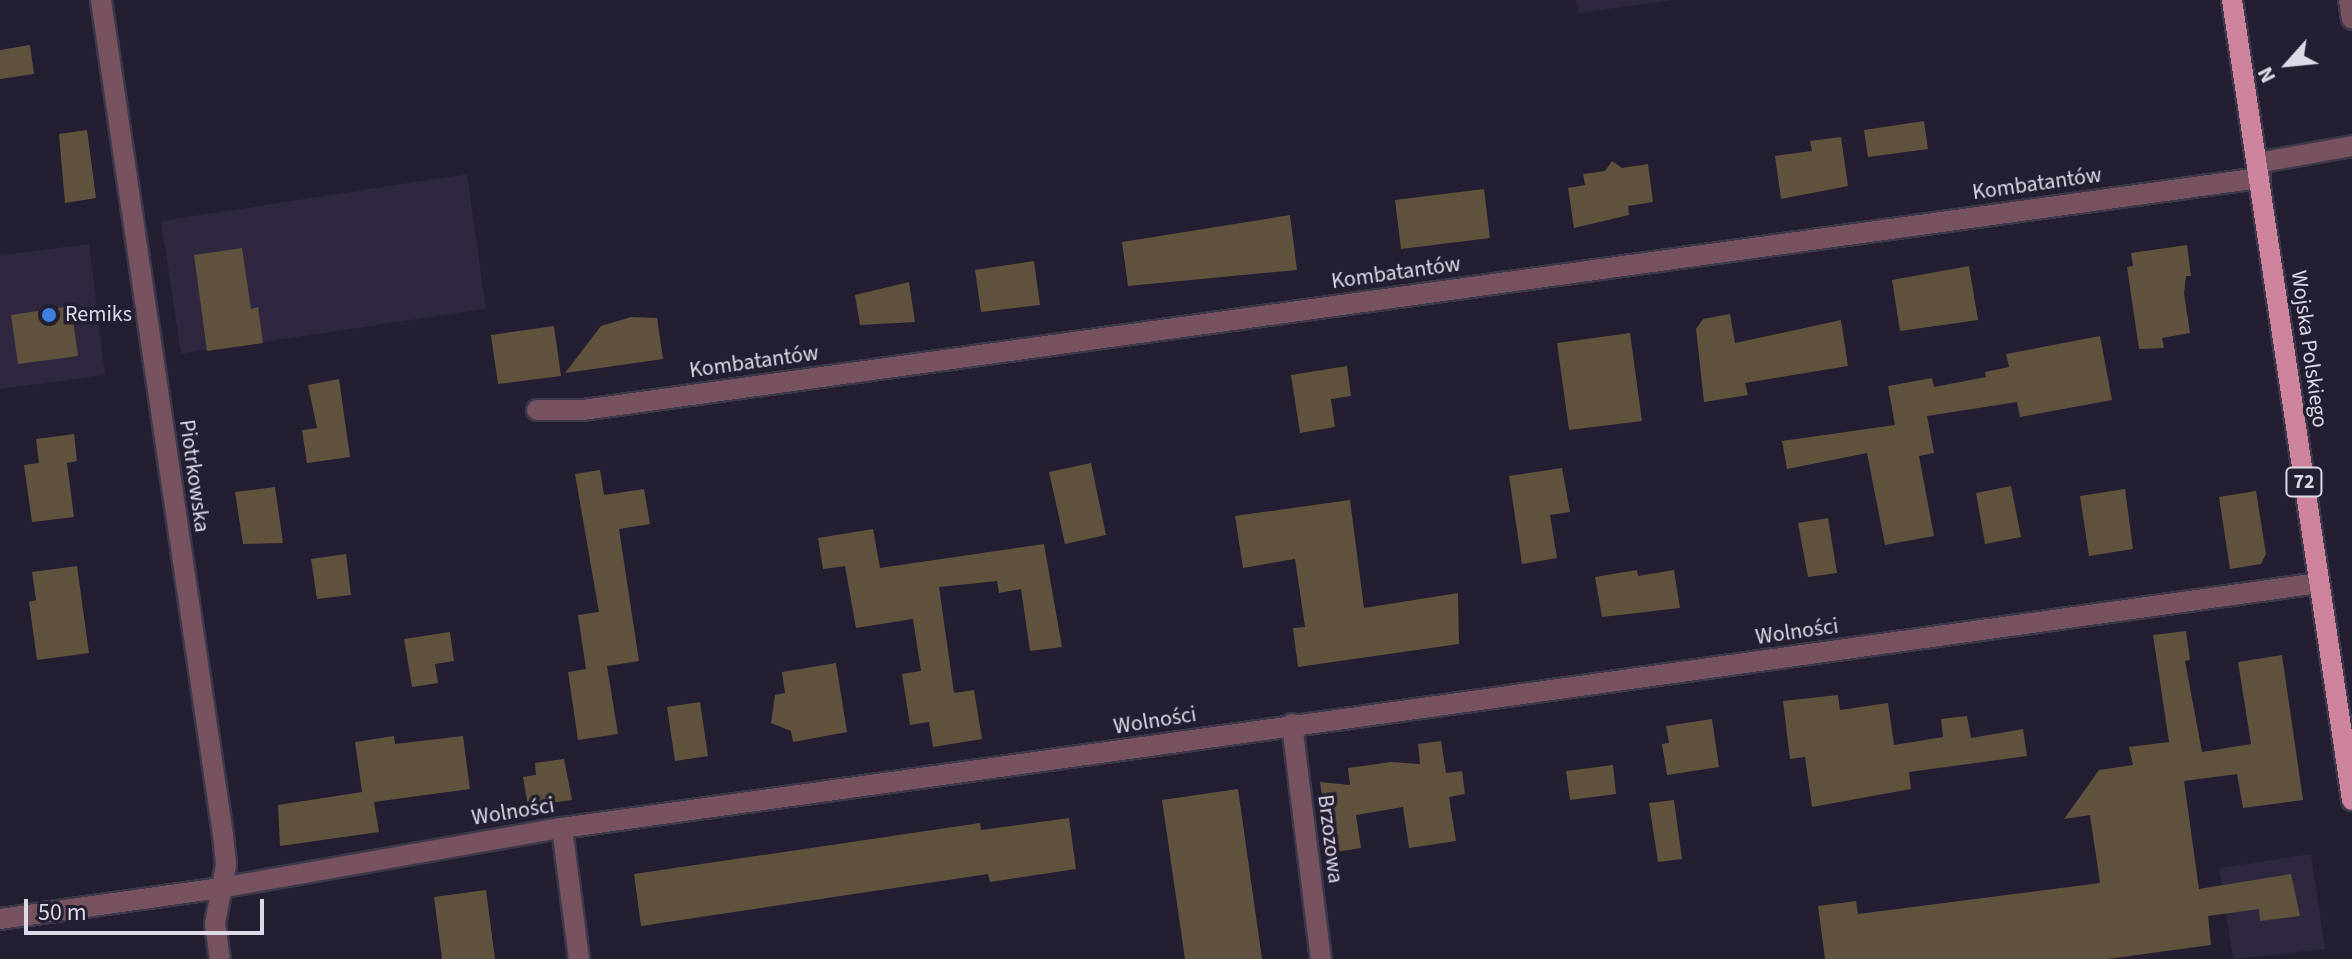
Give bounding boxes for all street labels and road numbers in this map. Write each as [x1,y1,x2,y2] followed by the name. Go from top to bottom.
[1971,162,2103,206] street label: Kombatantów
[1330,251,1462,295] street label: Kombatantów
[2285,269,2333,429] street label: Wojska Polskiego
[688,340,820,384] street label: Kombatantów
[173,418,215,534] street label: Piotrkowska
[2284,466,2324,498] road number: 72
[1754,613,1840,651] street label: Wolności
[1112,701,1198,741] street label: Wolności
[470,792,556,832] street label: Wolności
[1311,793,1349,885] street label: Brzozowa

